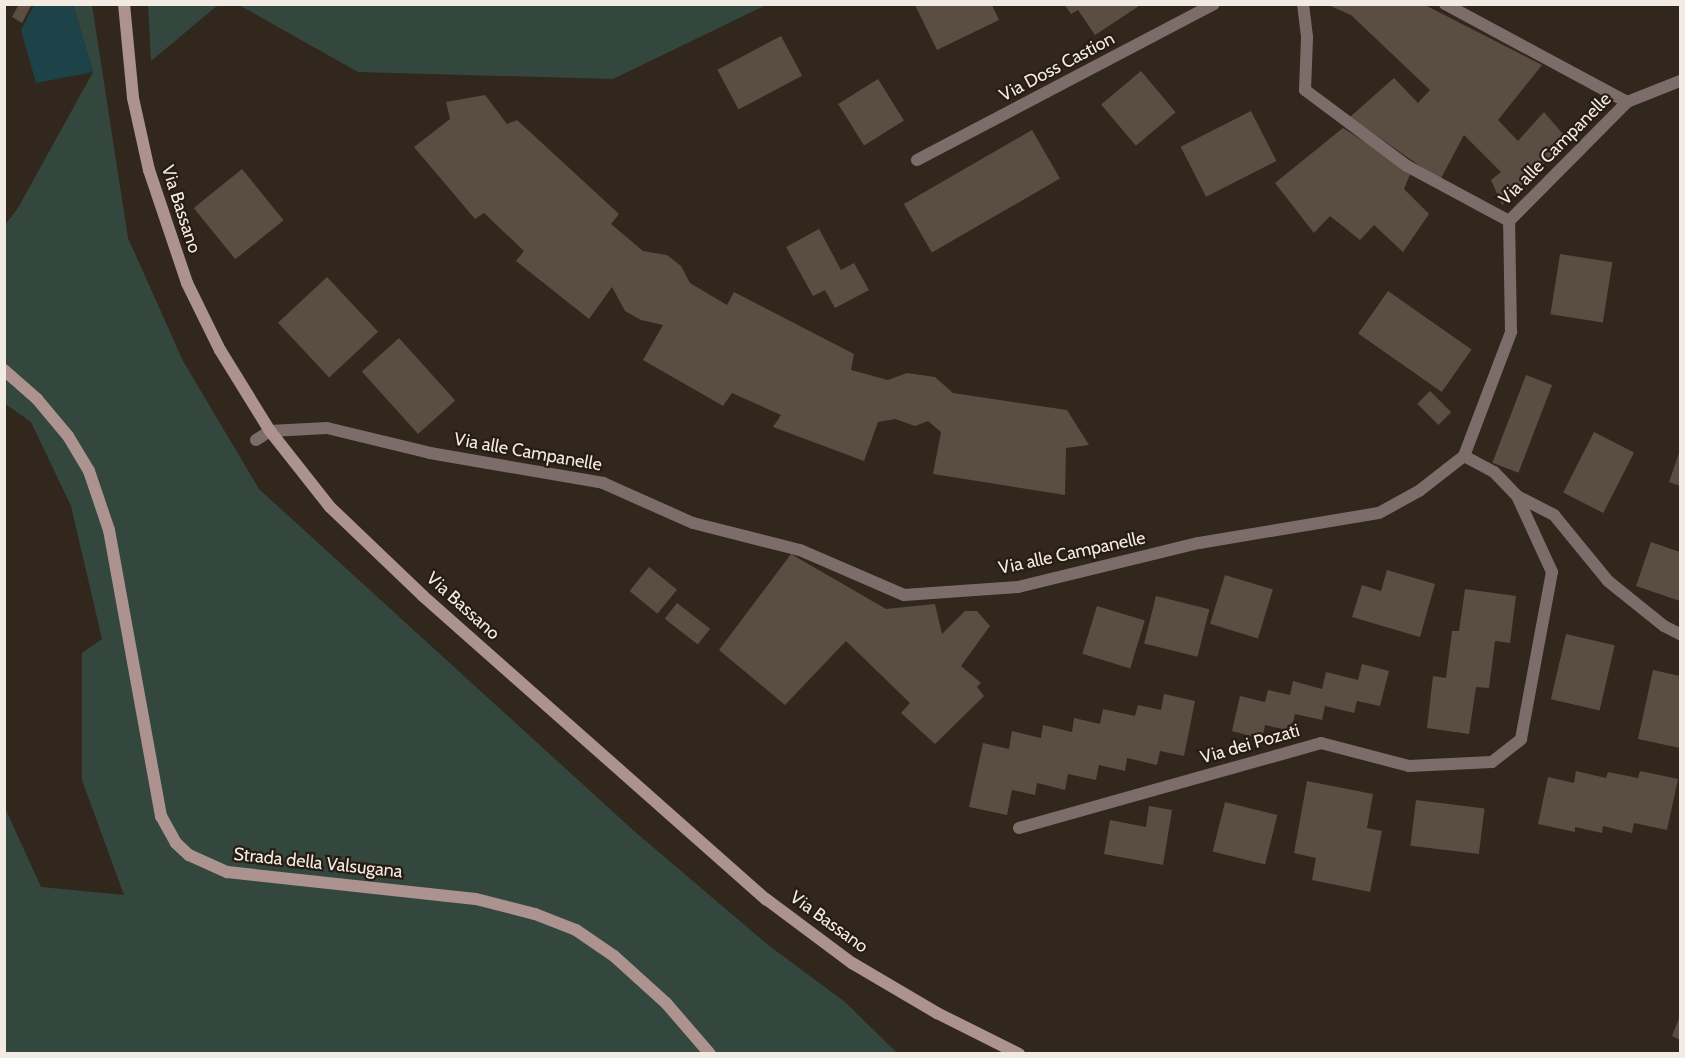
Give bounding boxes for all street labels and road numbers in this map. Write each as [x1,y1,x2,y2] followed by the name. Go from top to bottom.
[996,28,1118,106] street label: Via Doss Castion
[1494,88,1616,210] street label: Via alle Campanelle
[157,162,205,256] street label: Via Bassano
[452,428,604,476] street label: Via alle Campanelle
[997,527,1147,579] street label: Via alle Campanelle
[422,567,504,645] street label: Via Bassano
[1198,720,1302,768] street label: Via dei Pozati
[232,843,404,883] street label: Strada della Valsugana
[786,886,872,958] street label: Via Bassano

